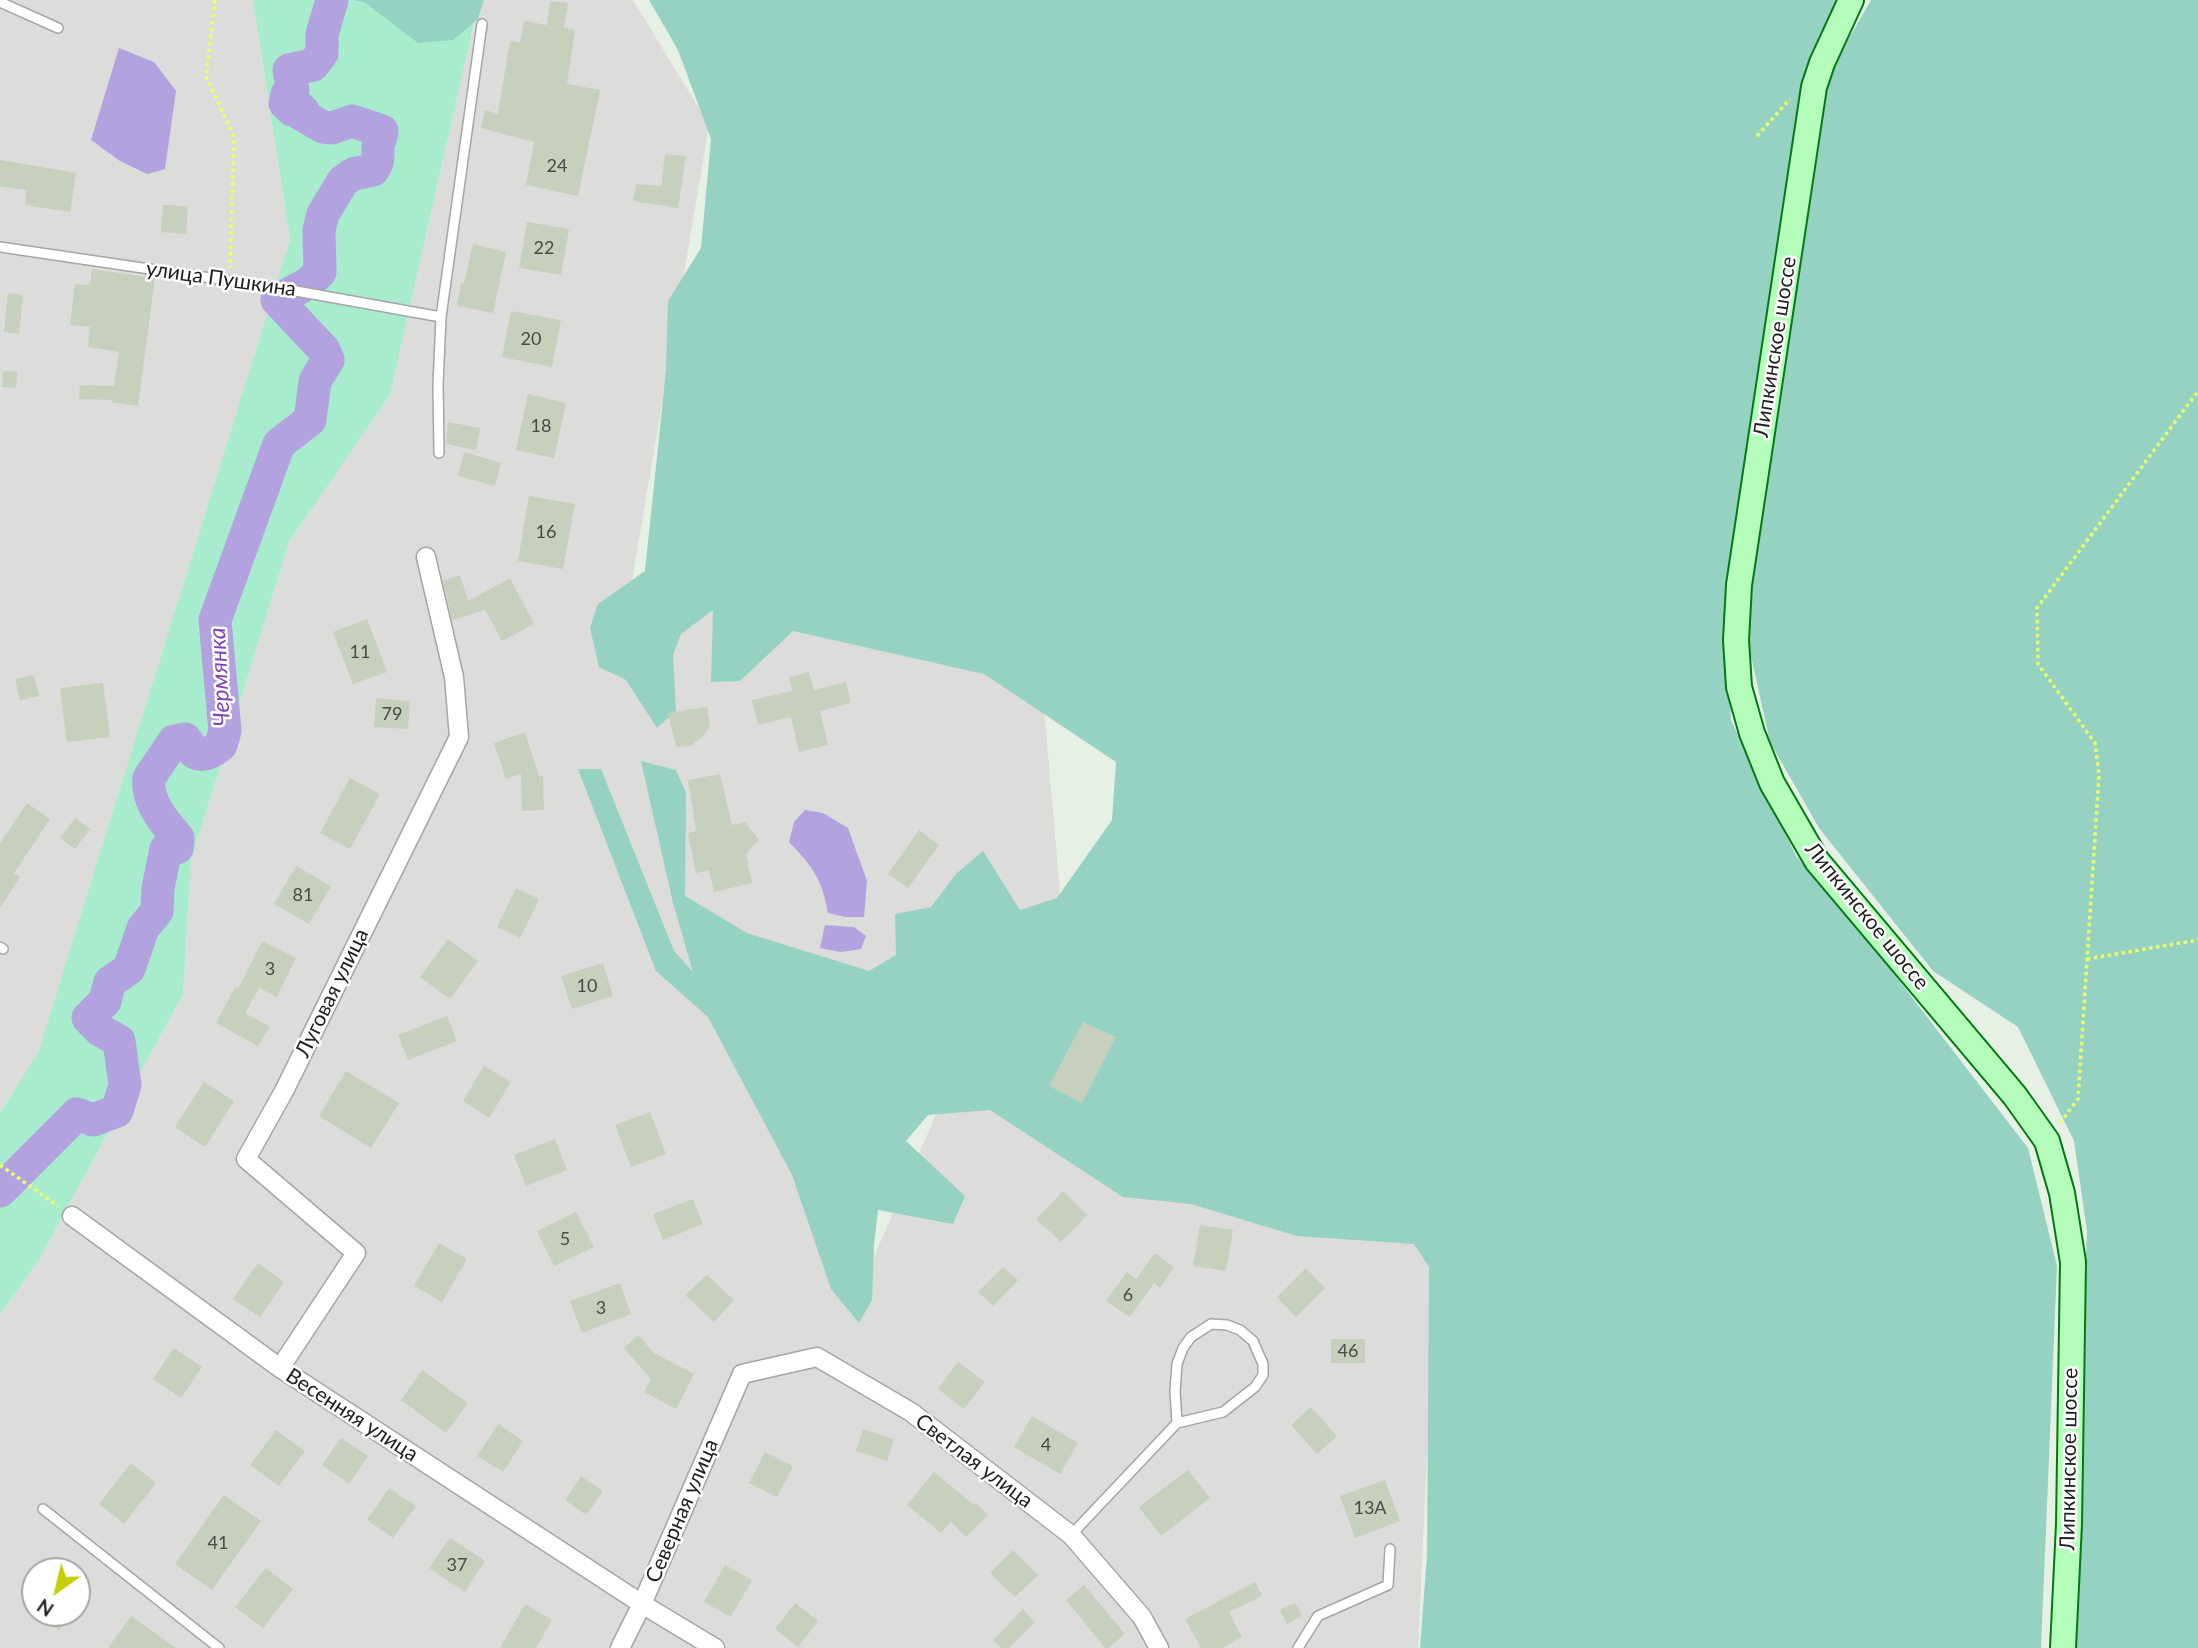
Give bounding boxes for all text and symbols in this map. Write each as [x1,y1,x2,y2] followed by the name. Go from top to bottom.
[547,155,567,177] house number: 24
[534,237,554,259] house number: 22
[1748,255,1802,439] street label: Липкинское шоссе
[144,256,298,302] street label: улица Пушкина
[521,328,541,350] house number: 20
[531,415,551,437] house number: 18
[536,521,556,543] house number: 16
[204,627,236,727] water label: Чермянка
[350,641,370,663] house number: 11
[382,703,402,725] house number: 79
[1800,837,1934,995] street label: Липкинское шоссе
[293,884,313,906] house number: 81
[290,925,374,1061] street label: Луговая улица
[265,958,275,980] house number: 3
[577,975,597,997] house number: 10
[560,1228,570,1250] house number: 5
[1123,1284,1133,1306] house number: 6
[596,1297,606,1319] house number: 3
[1338,1340,1358,1362] house number: 46
[281,1363,423,1467] street label: Весенняя улица
[2055,1368,2083,1550] street label: Липкинское шоссе
[910,1409,1038,1513] street label: Светлая улица
[1041,1434,1051,1456] house number: 4
[640,1435,724,1587] street label: Северная улица
[1353,1497,1387,1519] house number: 13А
[208,1532,228,1554] house number: 41
[447,1554,467,1576] house number: 37
[21,1557,91,1627] north arrow
[33,1595,58,1622] text: N

